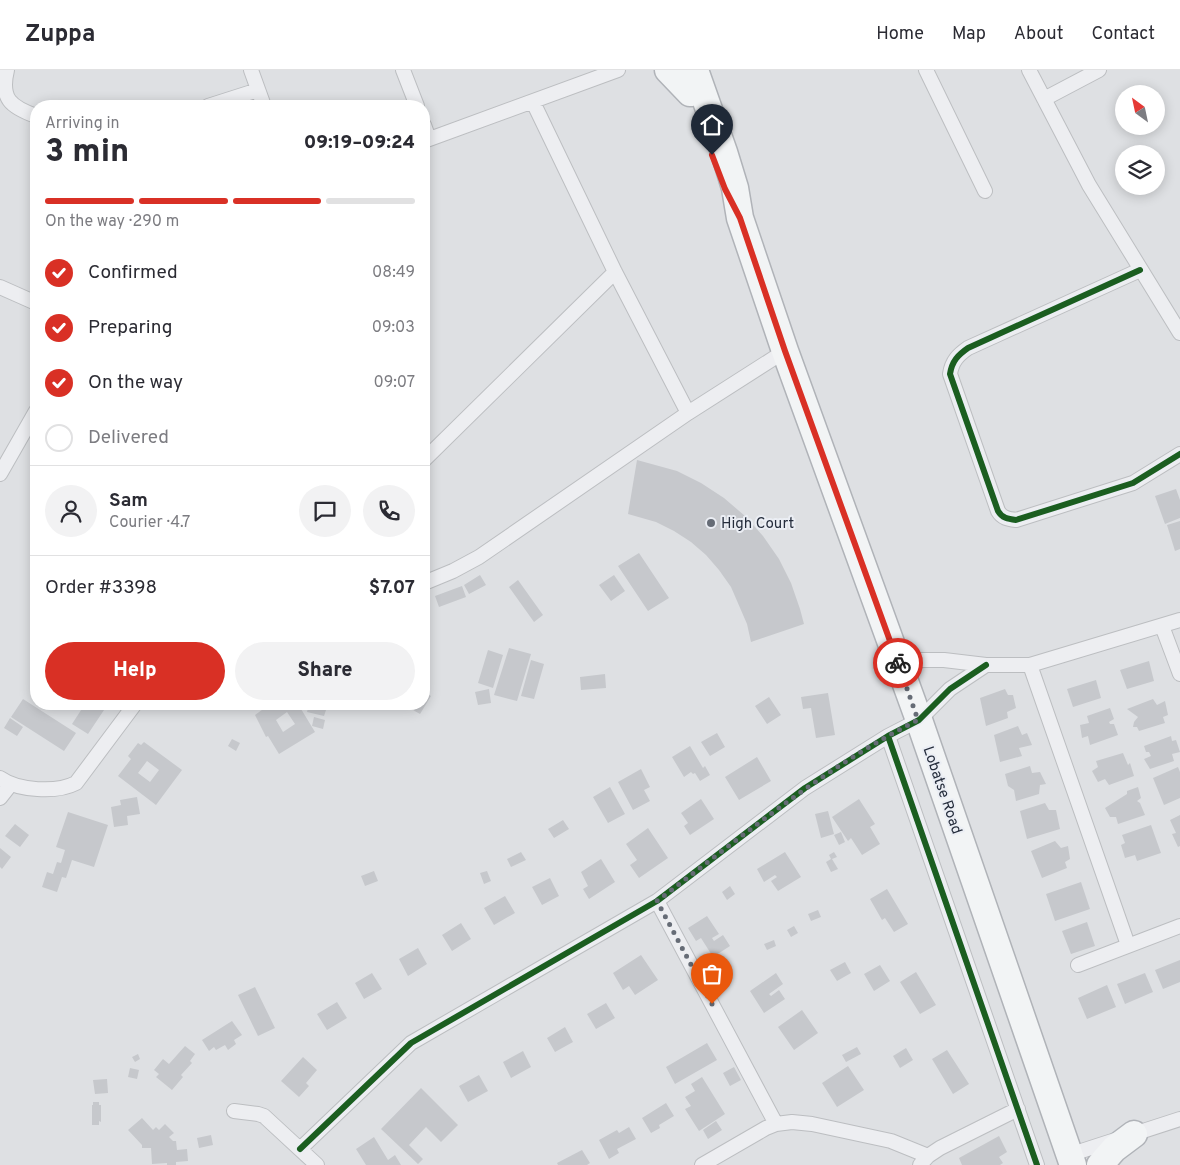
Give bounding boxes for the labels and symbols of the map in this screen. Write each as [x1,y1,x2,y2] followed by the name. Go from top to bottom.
[1115,85,1165,135] north arrow
[691,104,733,155] pin
[721,515,794,534] place label: High Court
[705,517,717,529] marker: High Court
[873,638,923,688] courier
[918,744,966,837] street label: Lobatse Road
[691,953,733,1004] pin

